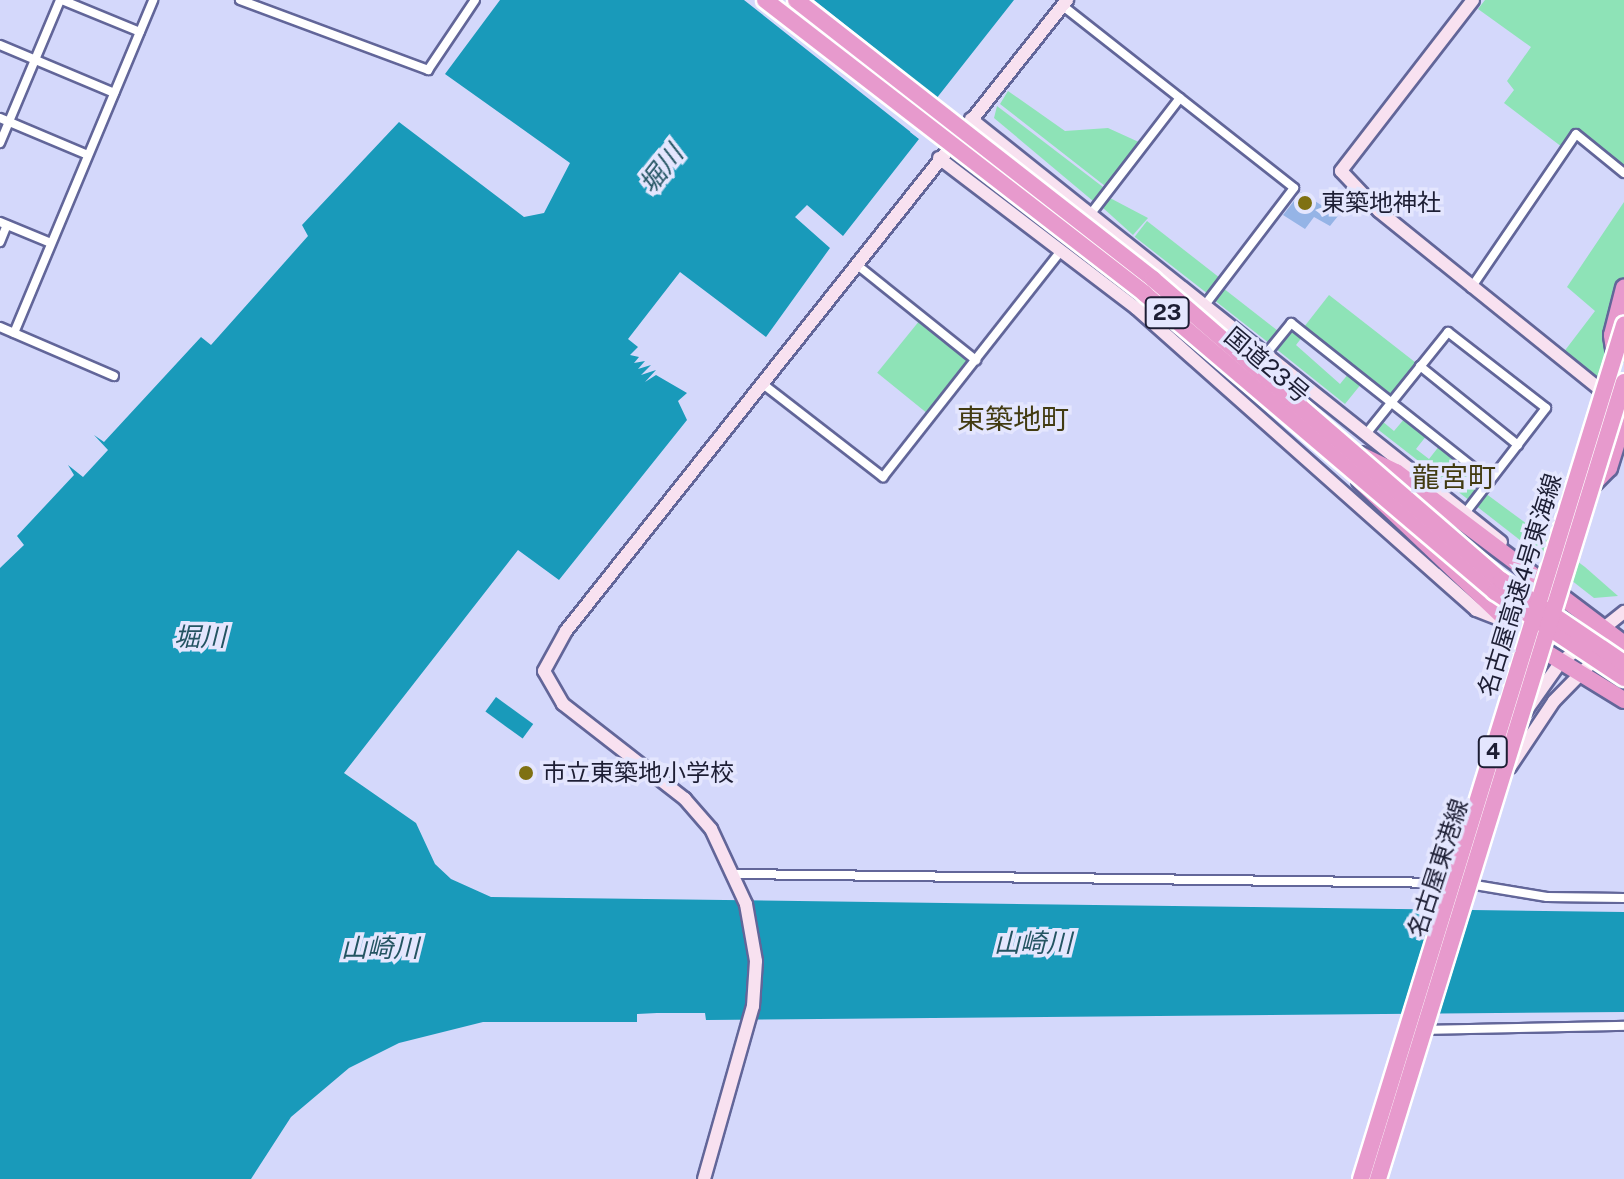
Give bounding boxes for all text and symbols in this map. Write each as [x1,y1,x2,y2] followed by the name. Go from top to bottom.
[633,139,689,199] water label: 堀川
[1321,189,1441,217] place label: 東築地神社
[1296,194,1314,212] marker: 東築地神社
[1143,295,1191,331] road number: 23
[1219,321,1315,409] street label: 国道23号
[957,402,1069,436] district label: 東築地町
[1412,460,1496,494] district label: 龍宮町
[1472,470,1568,700] street label: 名古屋高速4号東海線
[174,621,226,653] water label: 堀川
[1477,734,1509,770] road number: 4
[542,759,734,787] place label: 市立東築地小学校
[517,764,535,782] marker: 市立東築地小学校
[1402,795,1474,941] street label: 名古屋東港線
[994,927,1072,959] water label: 山崎川
[341,932,419,964] water label: 山崎川

